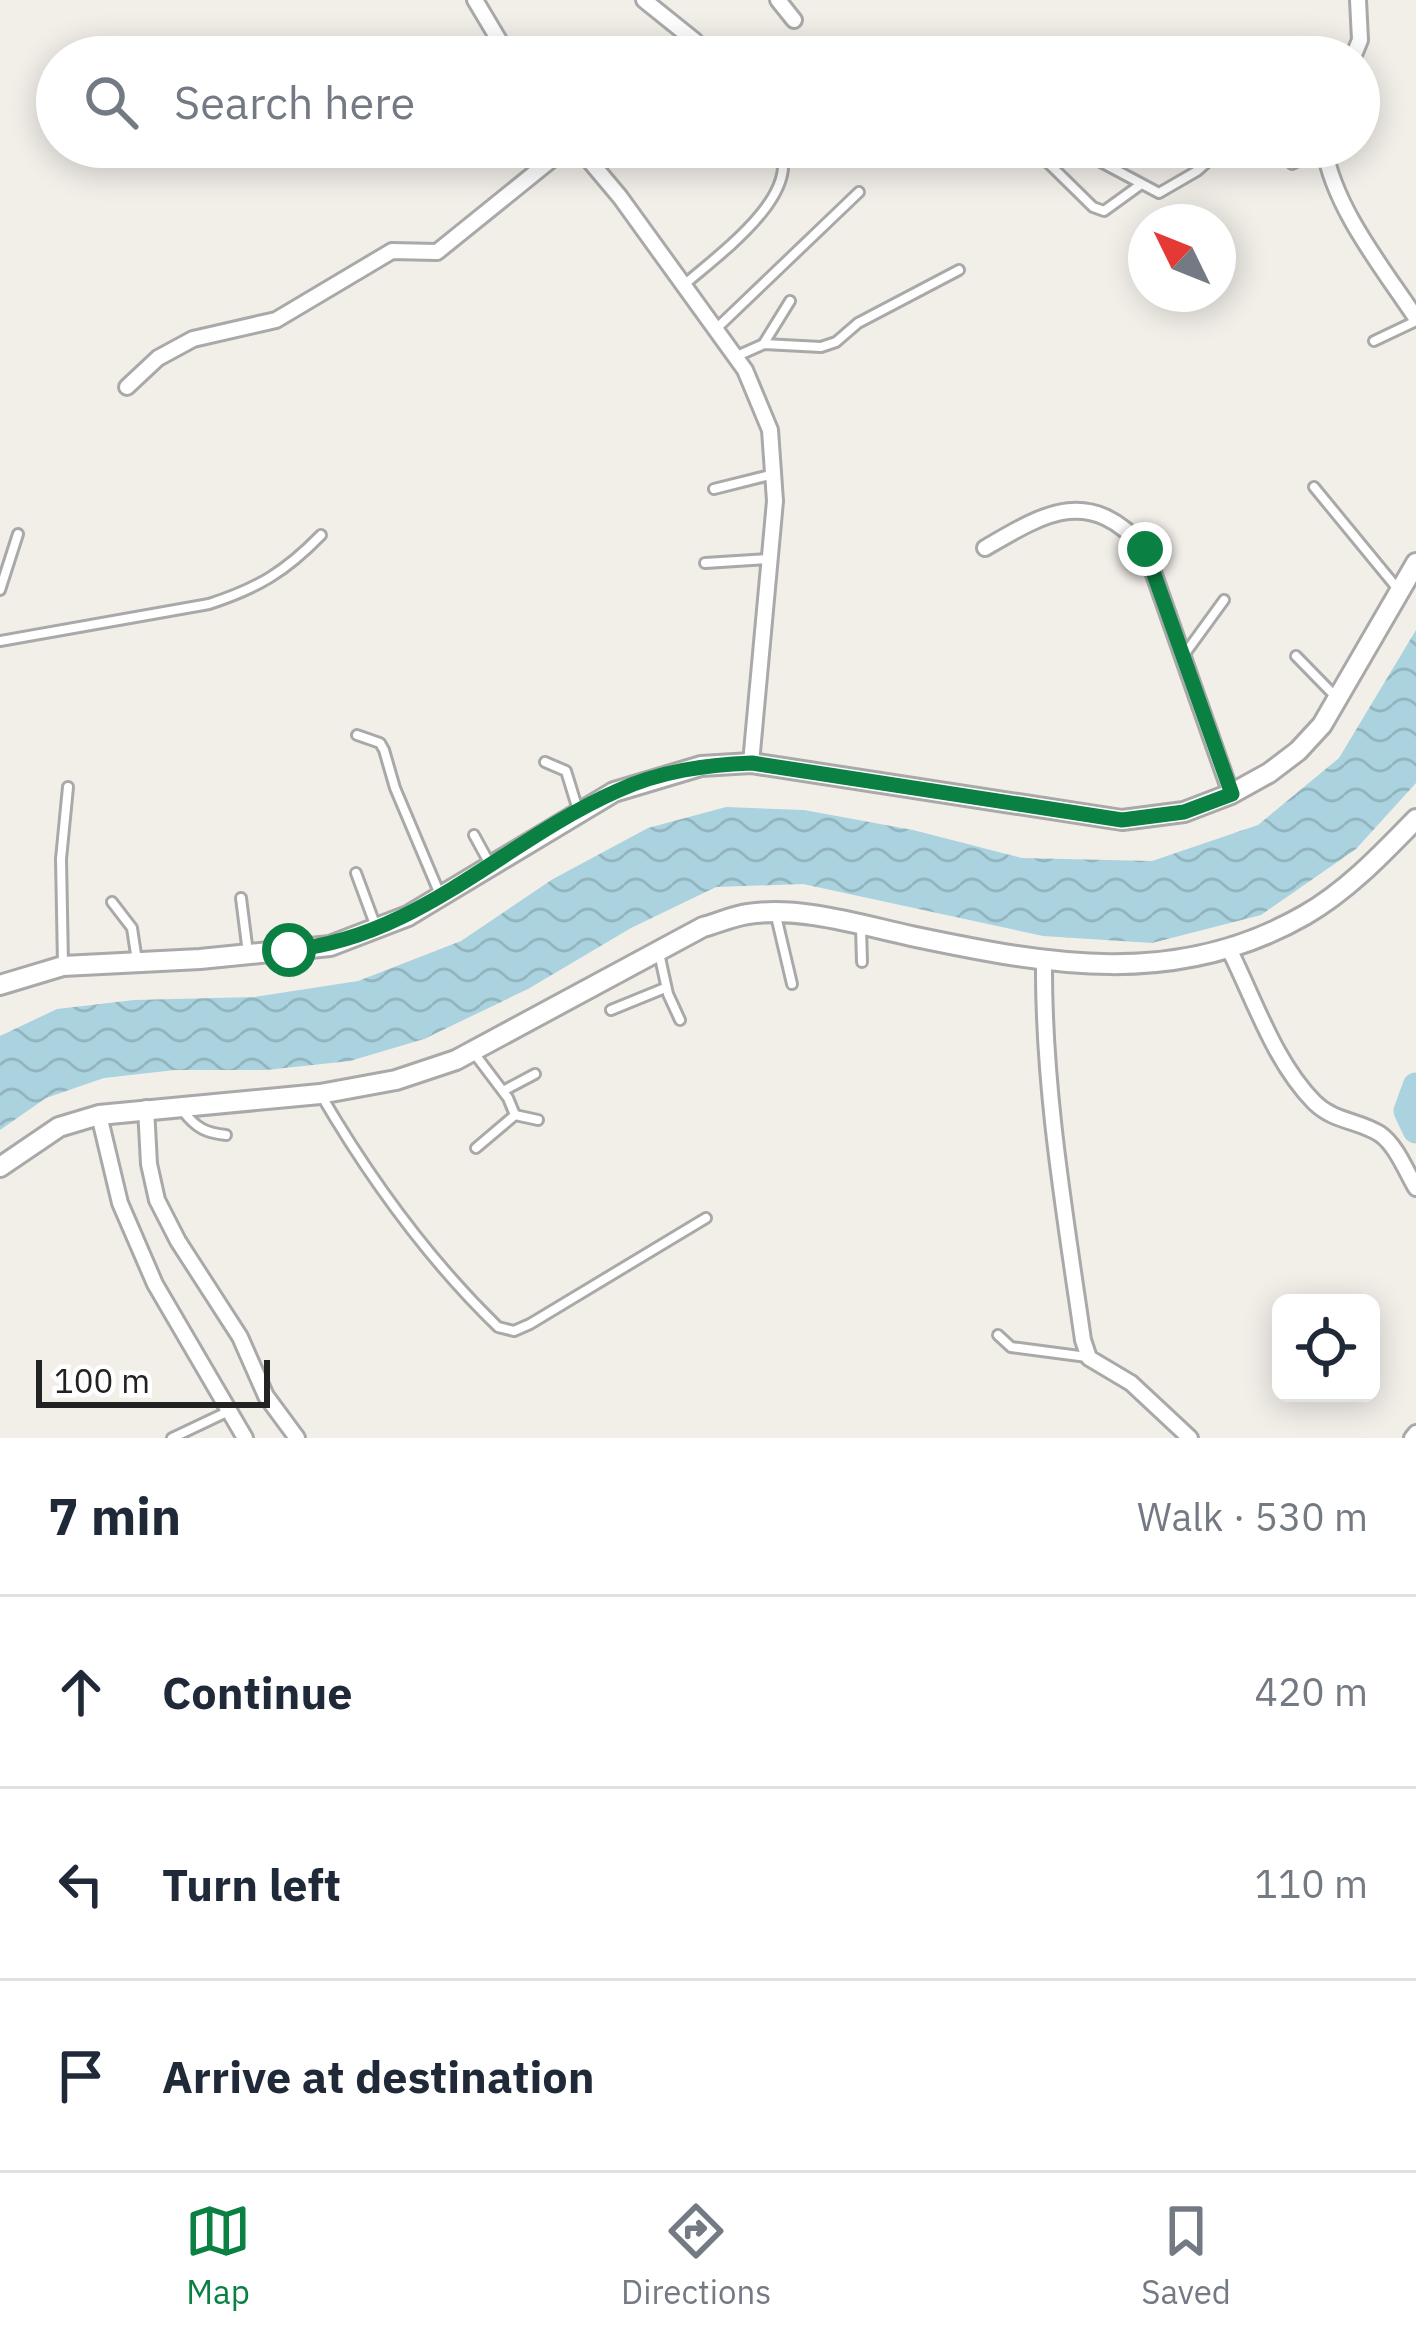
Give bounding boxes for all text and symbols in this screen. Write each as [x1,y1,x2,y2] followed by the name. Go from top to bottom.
[36,36,1380,168] search box
[78,69,144,135] icon: search
[174,73,415,131] text: Search here
[1128,204,1236,312] north arrow
[1118,522,1172,576] route end
[262,923,316,977] route start
[1272,1294,1380,1402] map controls
[1272,1294,1380,1402] button: locate
[36,1354,270,1407] scale bar
[54,1359,150,1402] text: 100 m
[48,1483,181,1549] text: 7 min
[1137,1491,1368,1542] text: Walk · 530 m
[48,1659,114,1725] icon: ahead
[162,1663,353,1721] text: Continue
[1255,1666,1368,1717] text: 420 m
[48,1851,114,1917] icon: left
[162,1855,341,1913] text: Turn left
[1255,1858,1368,1909] text: 110 m
[48,2043,114,2109] icon: arrive
[162,2047,595,2105] text: Arrive at destination
[185,2198,251,2313] tab: Map
[621,2198,771,2313] tab: Directions
[1141,2198,1231,2313] tab: Saved

